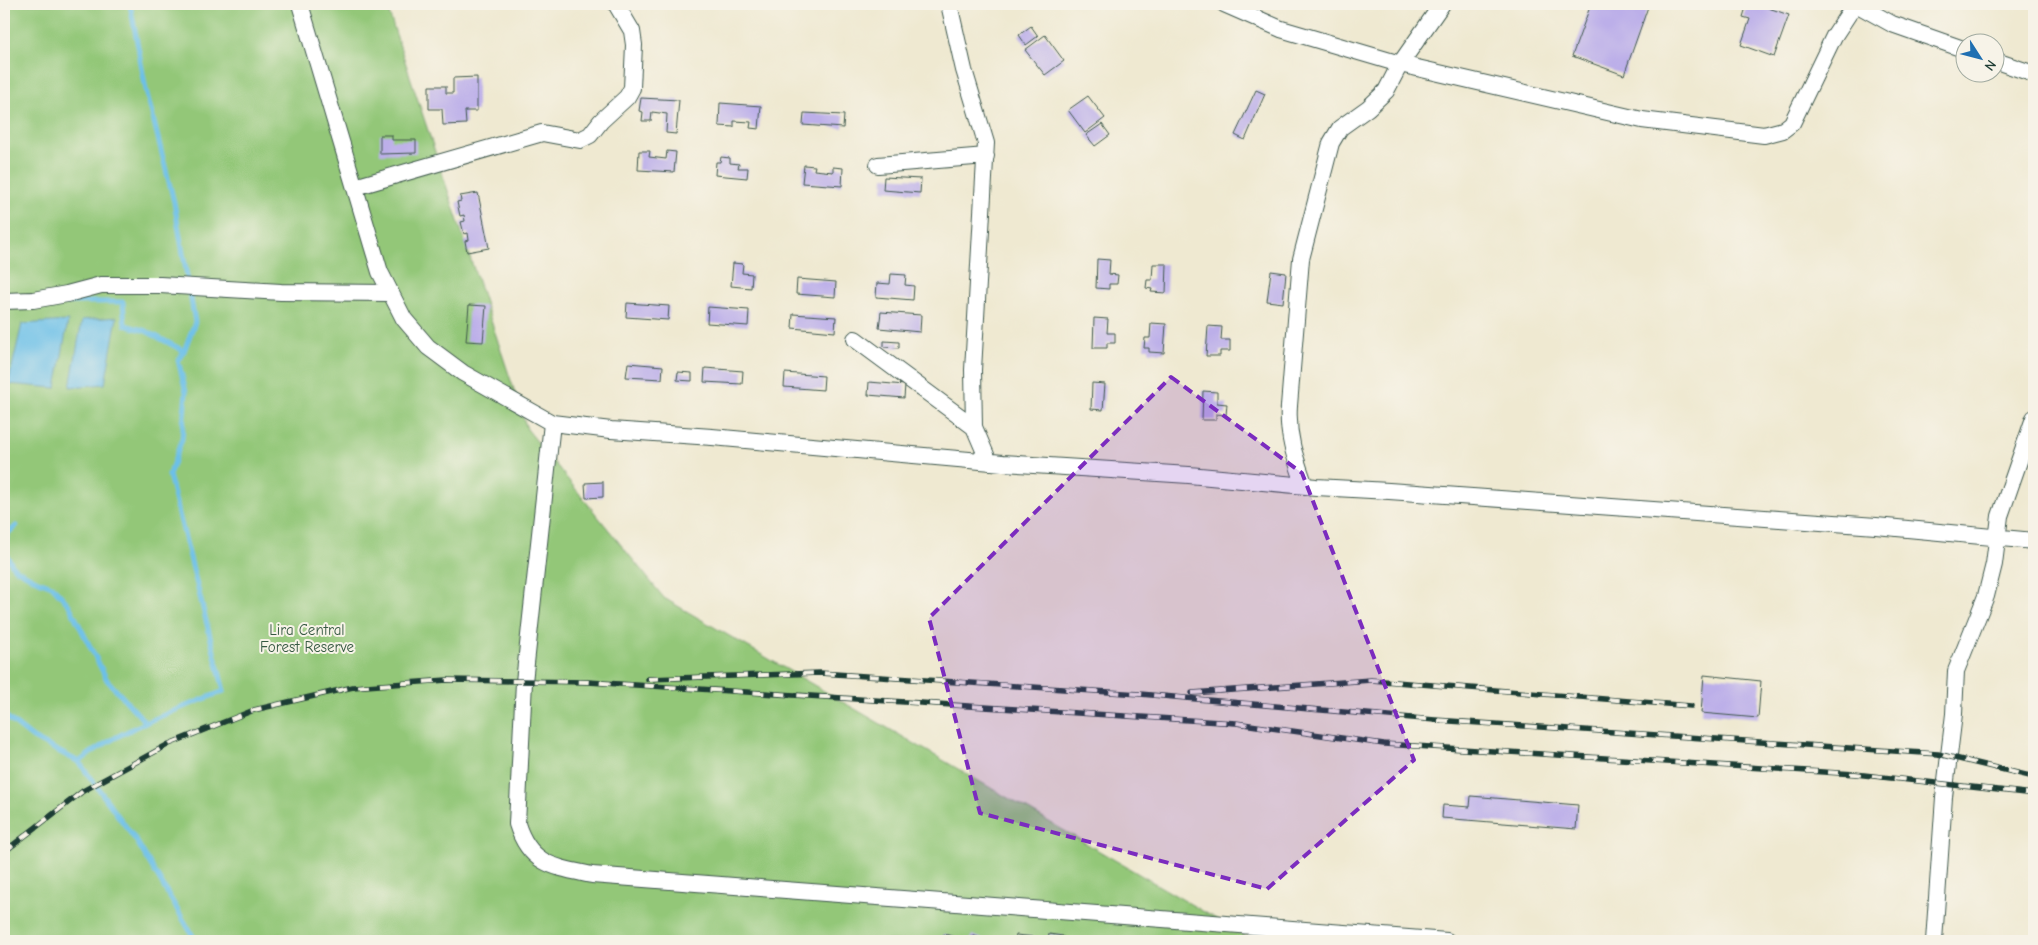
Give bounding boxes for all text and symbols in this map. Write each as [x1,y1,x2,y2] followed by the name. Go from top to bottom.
[1956,32,2006,82] north arrow
[1981,57,2000,74] text: N
[260,621,354,656] park label: Lira Central Forest Reserve

